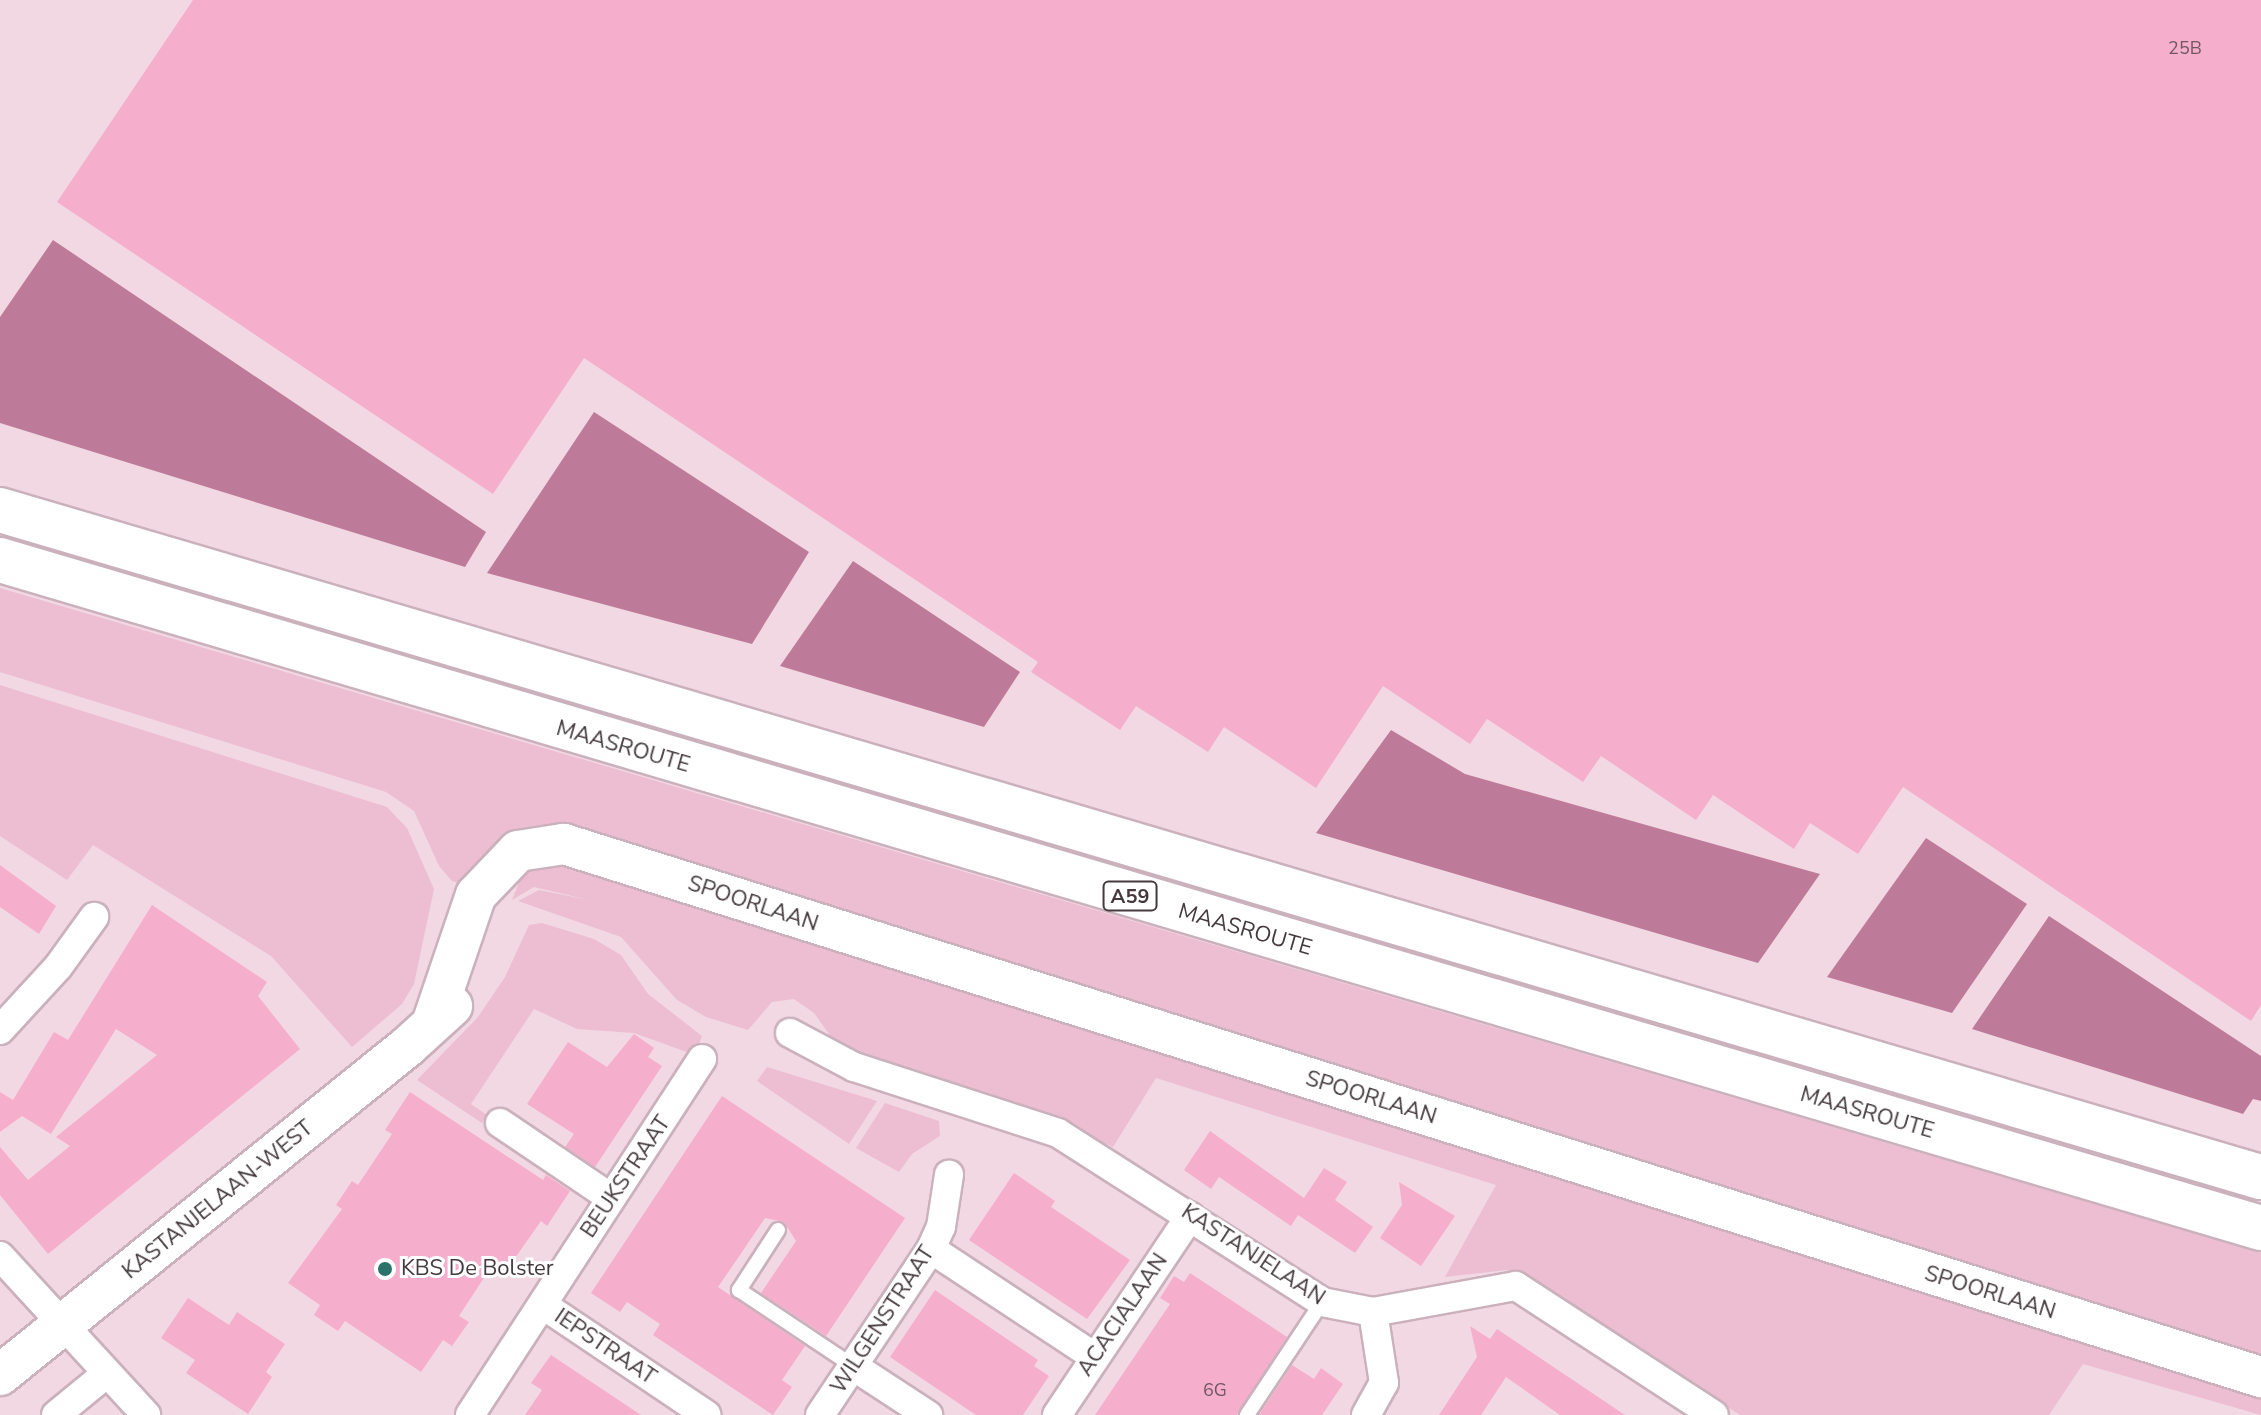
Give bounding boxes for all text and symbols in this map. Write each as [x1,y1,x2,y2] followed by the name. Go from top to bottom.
[2168,37,2202,59] house number: 25B
[553,715,693,779] street label: MAASROUTE
[684,870,822,938] street label: SPOORLAAN
[1102,880,1158,912] road number: A59
[1175,898,1315,962] street label: MAASROUTE
[1302,1066,1440,1130] street label: SPOORLAAN
[1797,1081,1937,1145] street label: MAASROUTE
[576,1111,676,1243] street label: BEUKSTRAAT
[117,1115,319,1285] street label: KASTANJELAAN-WEST
[1176,1199,1330,1311] street label: KASTANJELAAN
[825,1241,941,1399] street label: WILGENSTRAAT
[1072,1249,1174,1381] street label: ACACIALAAN
[401,1256,554,1282] place label: KBS De Bolster
[376,1260,394,1278] marker: KBS De Bolster
[1921,1261,2059,1325] street label: SPOORLAAN
[549,1303,661,1391] street label: IEPSTRAAT
[1203,1379,1227,1401] house number: 6G

